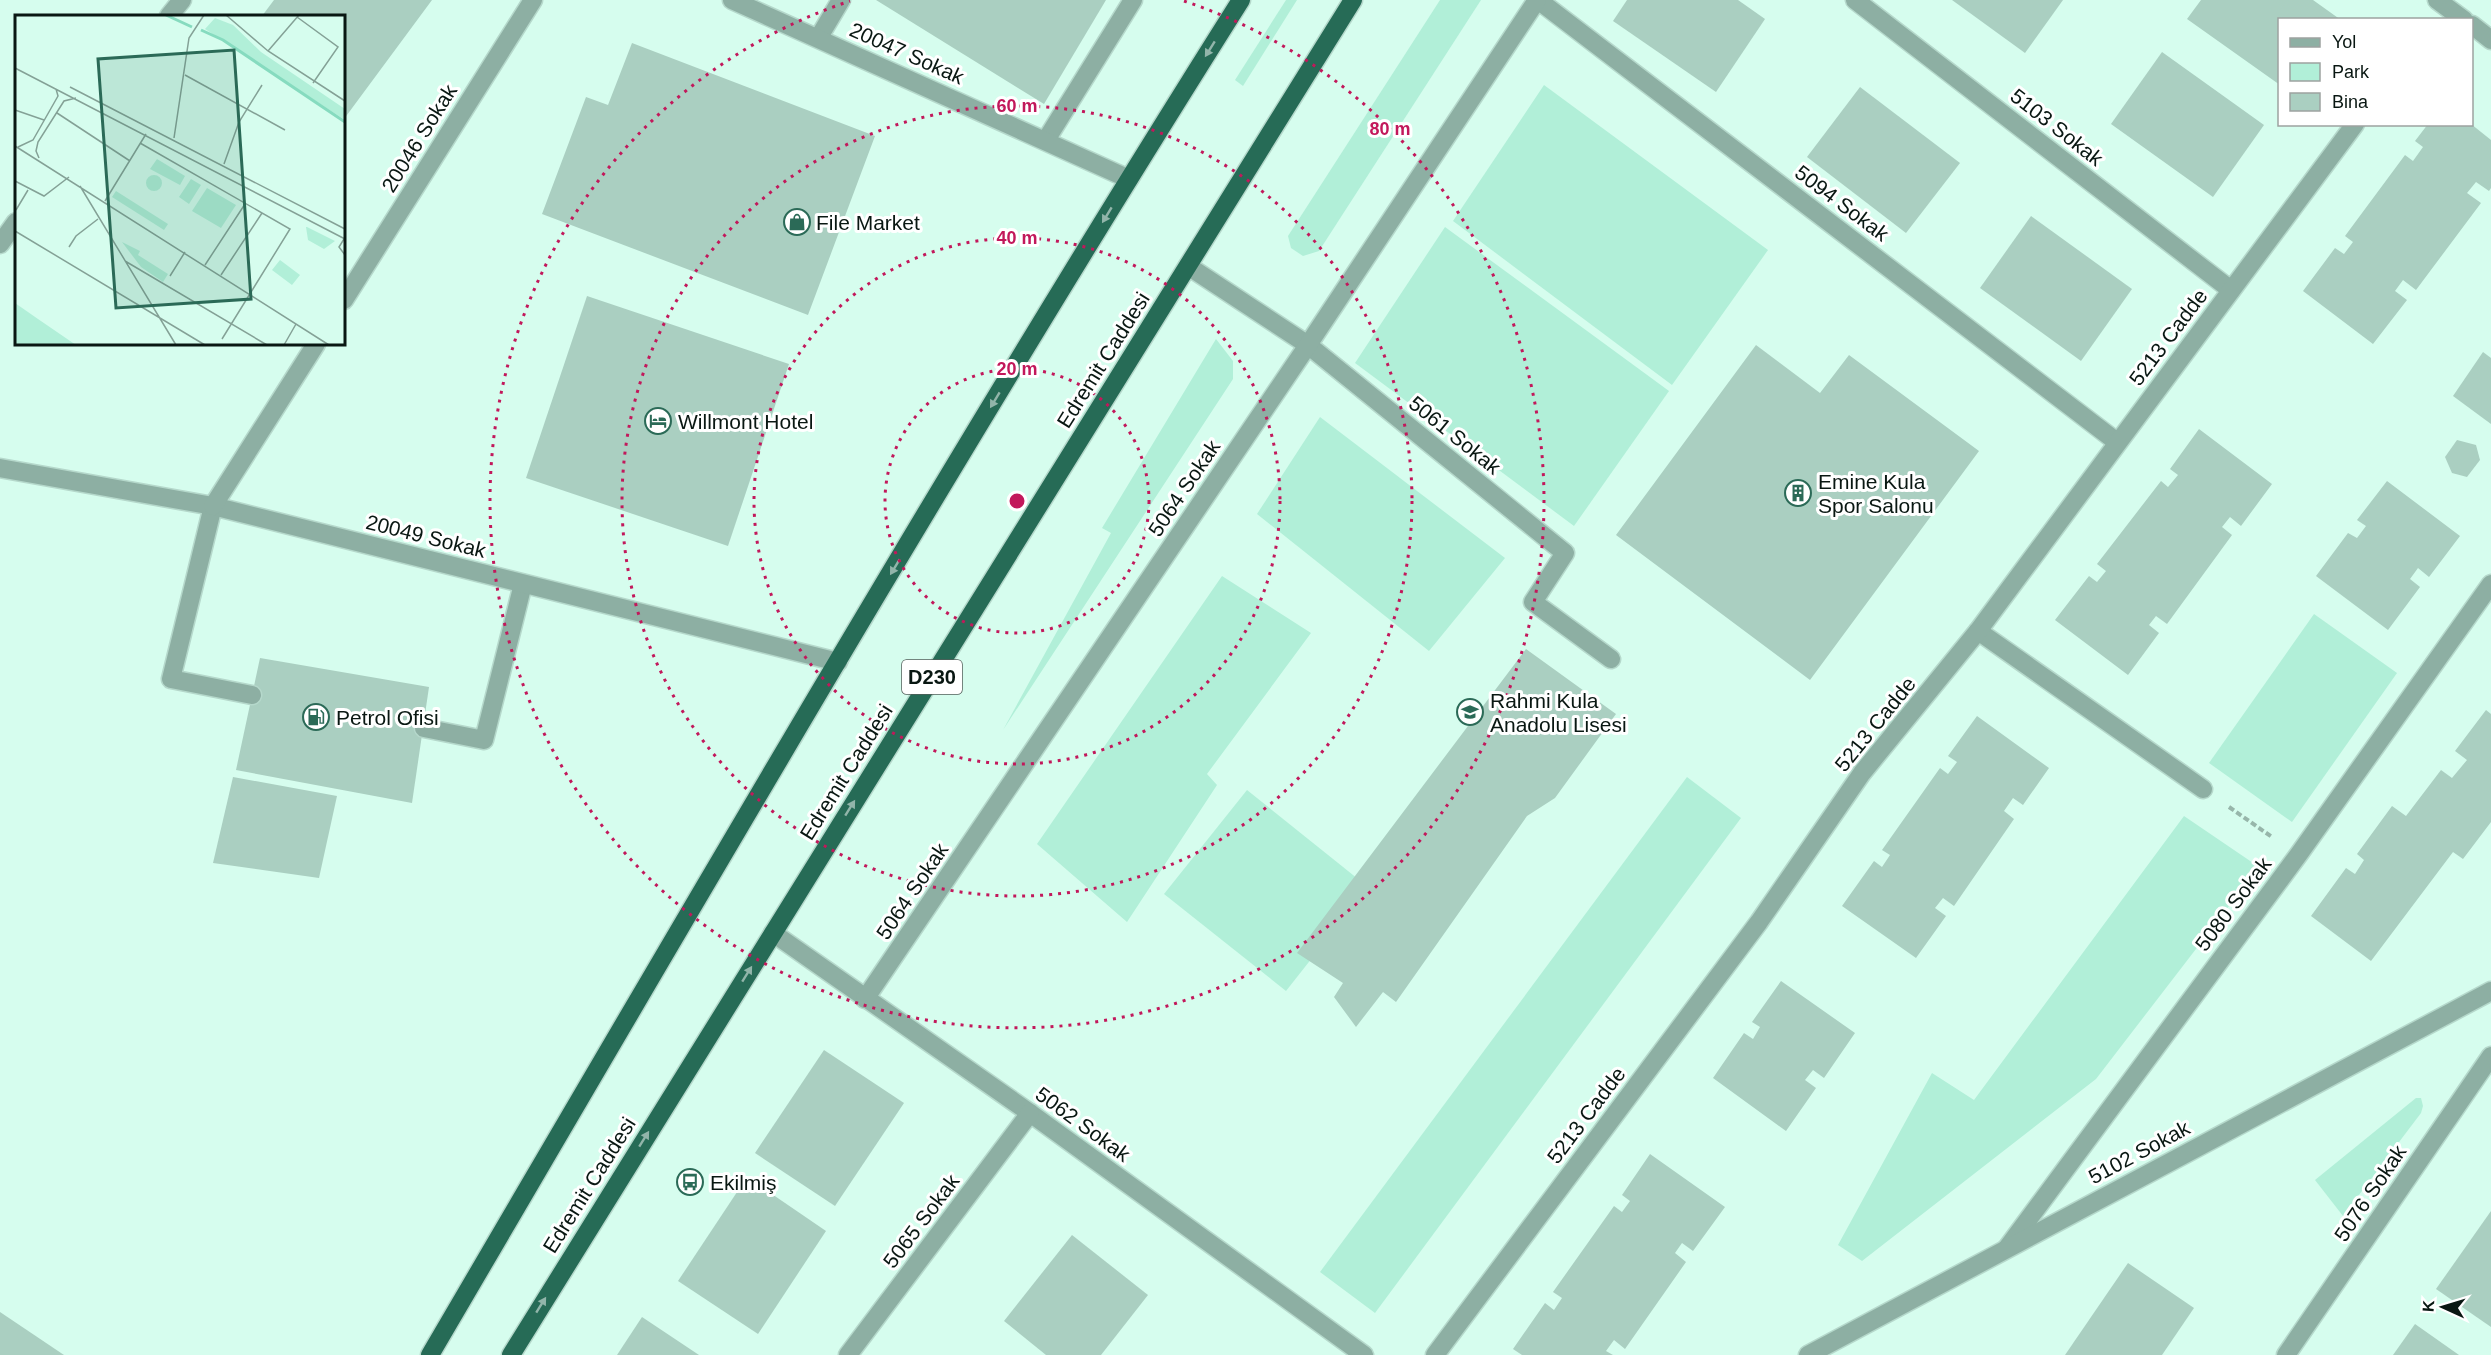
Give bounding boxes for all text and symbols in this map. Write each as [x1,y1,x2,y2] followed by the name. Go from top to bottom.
[15,15,345,345] inset map
[846,18,968,89] street label: 20047 Sokak
[2278,18,2473,126] legend
[2332,32,2356,52] text: Yol
[1204,41,1216,57] one-way arrow
[2332,62,2370,82] text: Park
[377,80,461,196] street label: 20046 Sokak
[2006,84,2108,171] street label: 5103 Sokak
[2332,92,2369,112] text: Bina
[996,96,1038,116] text: 60 m
[1369,119,1411,139] text: 80 m
[1791,160,1894,246] street label: 5094 Sokak
[782,207,812,237] shop icon: File Market
[1101,207,1112,223] one-way arrow
[816,211,920,234] place label: File Market
[996,228,1038,248] text: 40 m
[2124,284,2212,390] street label: 5213 Cadde
[1052,288,1154,432] street label: Edremit Caddesi
[996,359,1038,379] text: 20 m
[1405,391,1506,479] street label: 5061 Sokak
[990,392,1001,408] one-way arrow
[643,406,673,436] hotel icon: Willmont Hotel
[678,410,813,433] place label: Willmont Hotel
[1143,435,1225,540] street label: 5064 Sokak
[1818,470,1934,517] place label: Emine Kula Spor Salonu
[1783,478,1813,508] building icon: Emine Kula Spor Salonu
[1007,491,1027,511] centre of rings
[364,510,489,562] street label: 20049 Sokak
[889,559,900,575] one-way arrow
[902,660,962,694] road number: D230
[1830,672,1920,776] street label: 5213 Cadde
[1490,689,1627,736] place label: Rahmi Kula Anadolu Lisesi
[1455,697,1485,727] school or university icon: Rahmi Kula Anadolu Lisesi
[795,700,897,844] street label: Edremit Caddesi
[301,702,331,732] fuel station icon: Petrol Ofisi
[336,706,439,729] place label: Petrol Ofisi
[845,800,856,816] one-way arrow
[871,838,953,943] street label: 5064 Sokak
[2190,852,2276,955] street label: 5080 Sokak
[741,966,752,982] one-way arrow
[1542,1062,1630,1168] street label: 5213 Cadde
[1031,1082,1135,1166] street label: 5062 Sokak
[538,1113,640,1257] street label: Edremit Caddesi
[2085,1116,2194,1188] street label: 5102 Sokak
[638,1131,649,1147] one-way arrow
[2329,1140,2411,1245] street label: 5076 Sokak
[675,1167,705,1197] bus stop icon: Ekilmiş
[878,1169,964,1272] street label: 5065 Sokak
[710,1171,777,1194] place label: Ekilmiş
[2413,1277,2473,1337] north arrow
[536,1297,547,1313] one-way arrow
[2420,1299,2437,1312] text: K

